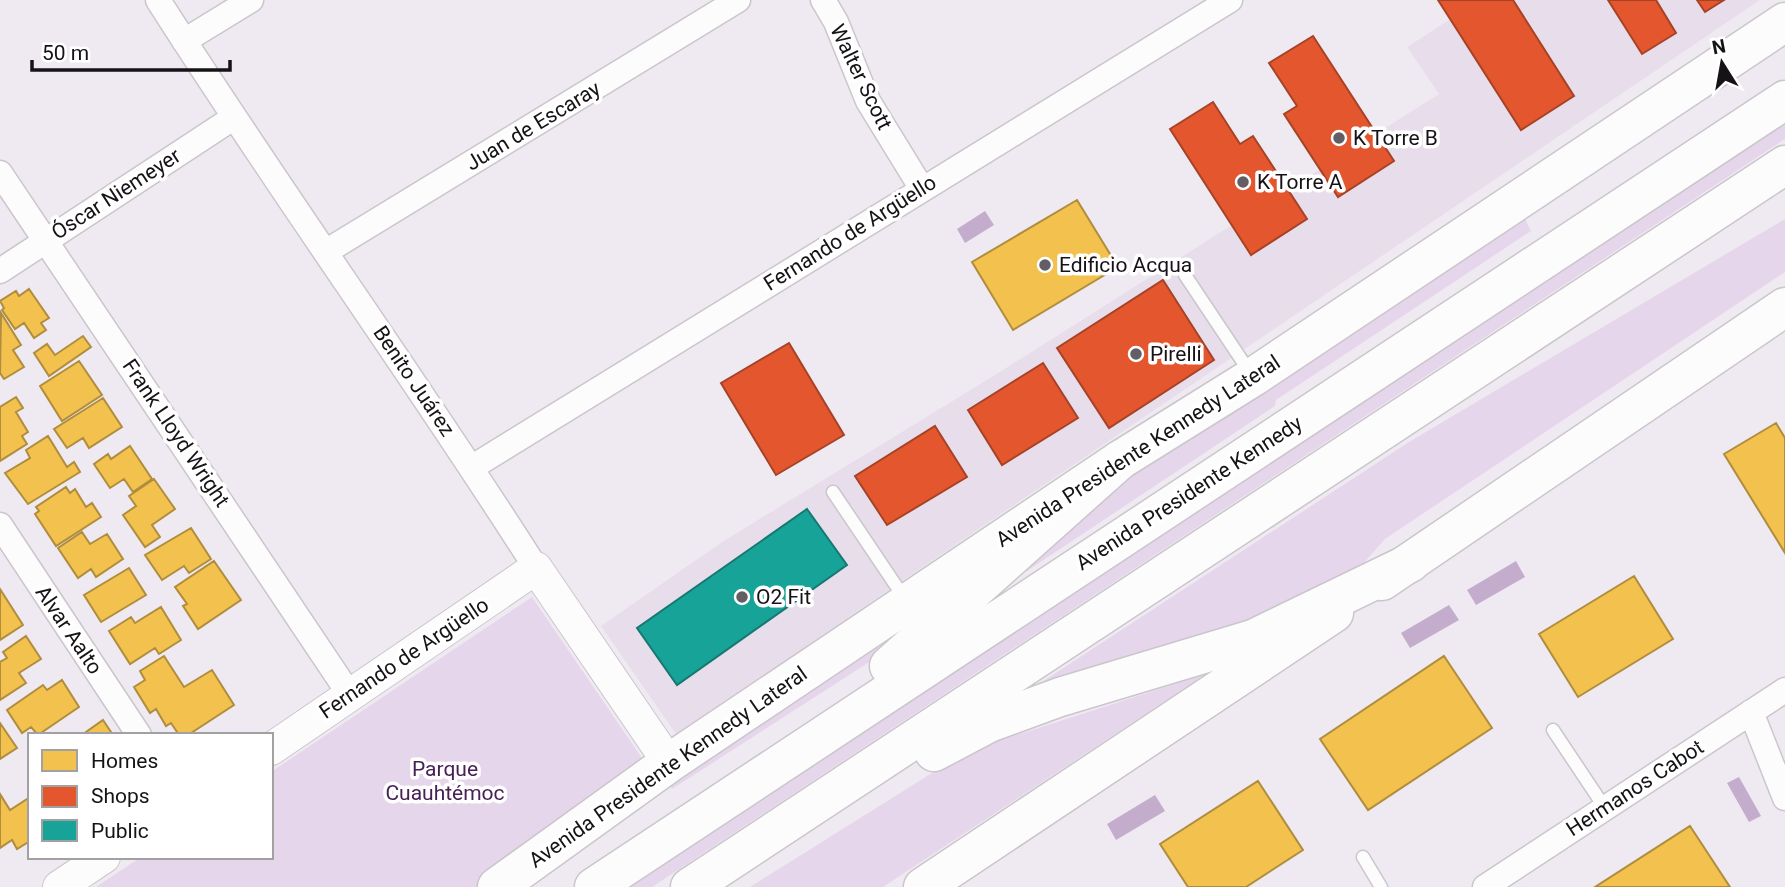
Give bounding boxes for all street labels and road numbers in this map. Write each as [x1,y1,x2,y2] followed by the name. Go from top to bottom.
[825,20,897,134] street label: Walter Scott
[461,76,605,176] street label: Juan de Escaray
[47,143,185,245] street label: Óscar Niemeyer
[759,170,941,296] street label: Fernando de Argüello
[368,321,460,441] street label: Benito Juárez
[991,350,1285,552] street label: Avenida Presidente Kennedy Lateral
[118,355,234,511] street label: Frank Lloyd Wright
[1071,410,1307,576] street label: Avenida Presidente Kennedy
[31,581,107,679] street label: Alvar Aalto
[315,592,493,724] street label: Fernando de Argüello
[524,661,812,873] street label: Avenida Presidente Kennedy Lateral
[1562,735,1708,841] street label: Hermanos Cabot

